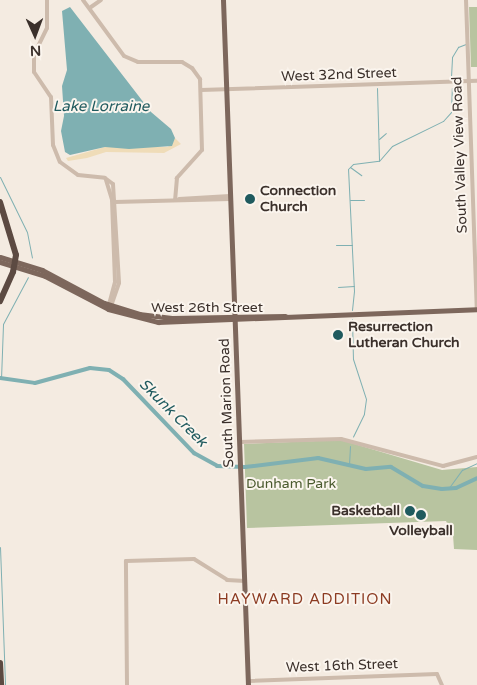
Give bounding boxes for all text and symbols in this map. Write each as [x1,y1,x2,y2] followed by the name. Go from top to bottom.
[10,10,60,60] north arrow
[30,42,41,59] text: N
[281,65,397,85] street label: West 32nd Street
[449,76,471,234] street label: South Valley View Road
[53,98,149,116] water label: Lake Lorraine
[260,183,336,216] place label: Connection Church
[244,193,256,205] marker: Connection Church
[151,300,263,316] street label: West 26th Street
[348,319,460,352] place label: Resurrection Lutheran Church
[332,329,344,341] marker: Resurrection Lutheran Church
[216,338,238,468] street label: South Marion Road
[135,375,211,451] water label: Skunk Creek
[246,476,336,492] park label: Dunham Park
[331,503,400,519] place label: Basketball
[404,505,416,517] marker: Basketball
[415,509,427,521] marker: Volleyball
[389,523,453,539] place label: Volleyball
[215,591,395,609] district label: HAYWARD ADDITION
[286,656,398,676] street label: West 16th Street

